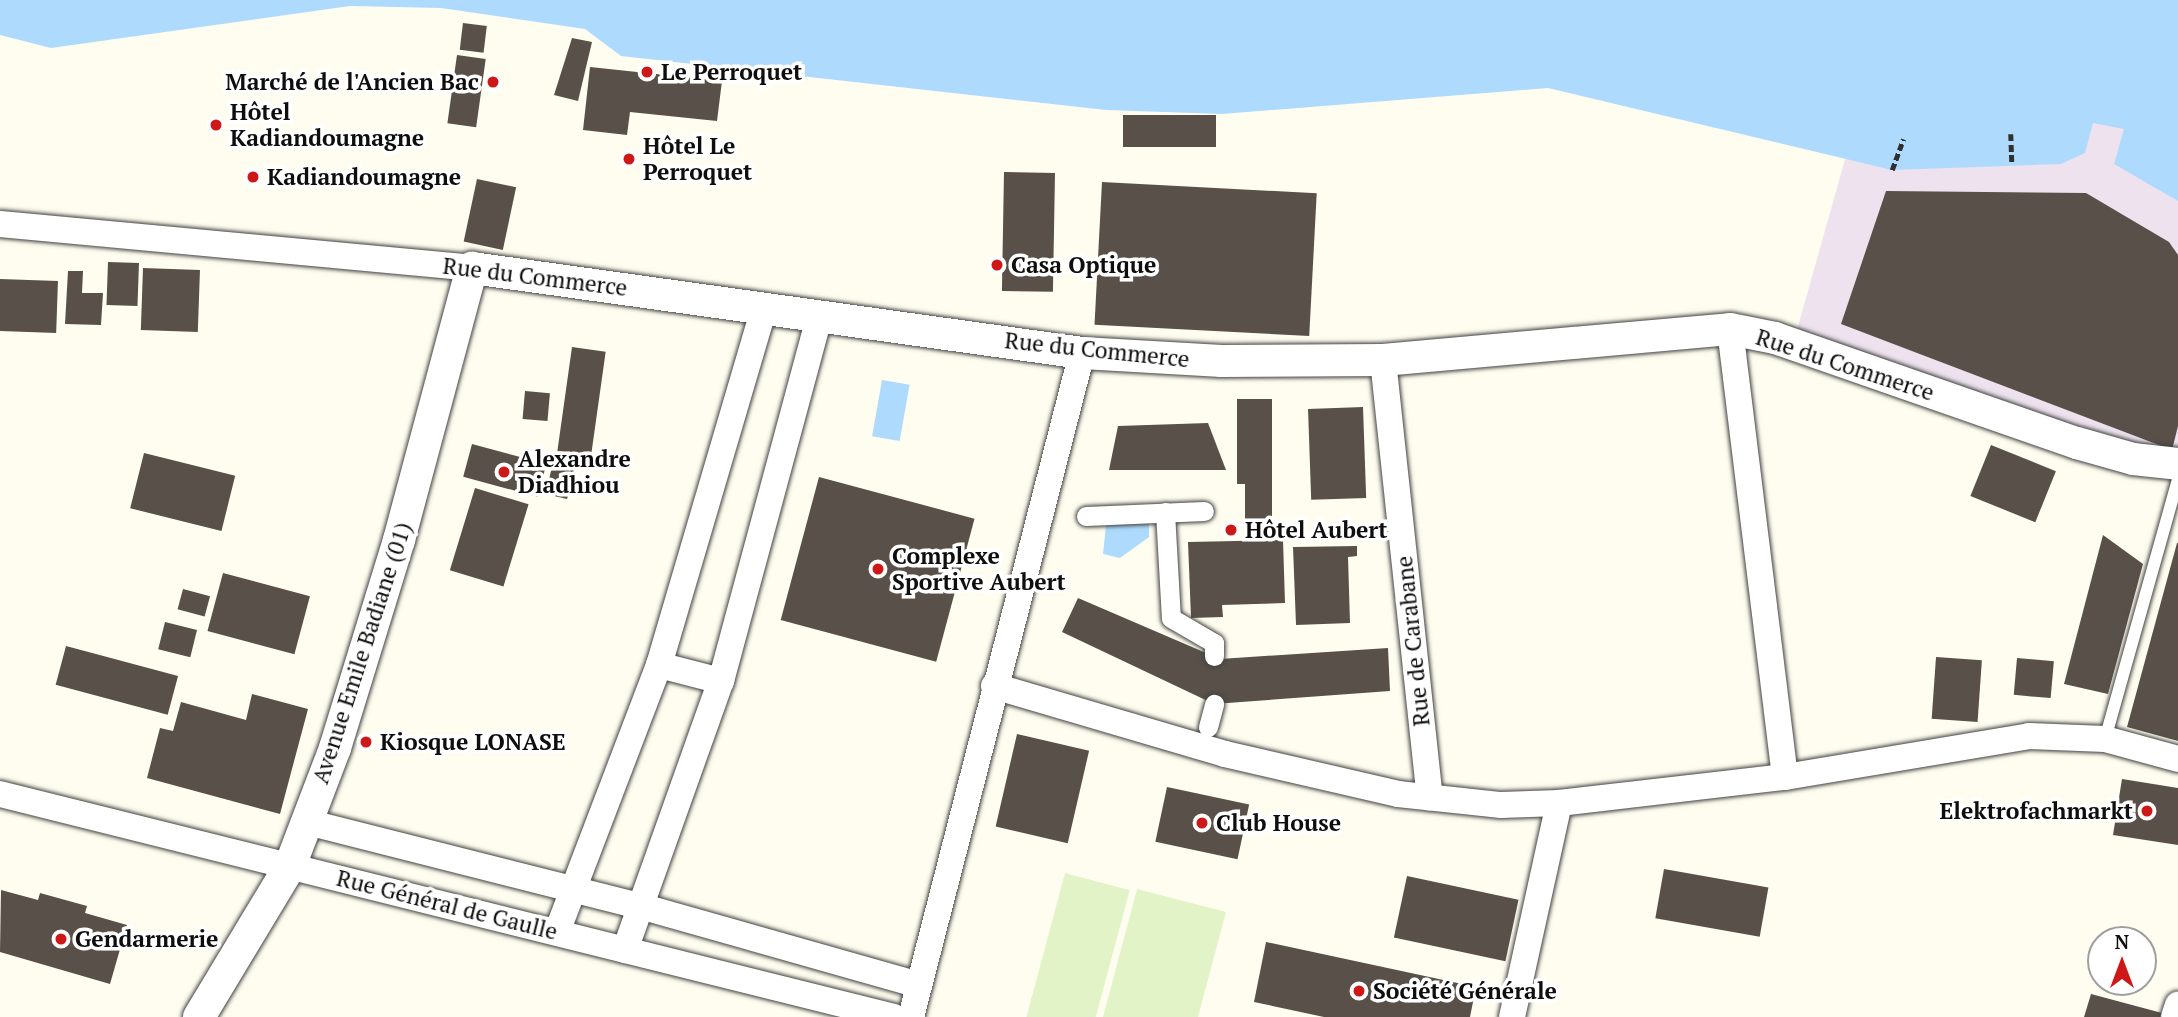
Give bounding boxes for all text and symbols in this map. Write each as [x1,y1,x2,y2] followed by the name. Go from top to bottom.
[661,58,802,86] place label: Le Perroquet
[639,64,655,80] marker: Le Perroquet
[225,68,479,96] place label: Marché de l'Ancien Bac
[485,74,501,90] marker: Marché de l'Ancien Bac
[230,98,424,152] place label: Hôtel Kadiandoumagne
[208,117,224,133] marker: Hôtel Kadiandoumagne
[643,132,752,186] place label: Hôtel Le Perroquet
[621,151,637,167] marker: Hôtel Le Perroquet
[267,163,461,191] place label: Kadiandoumagne
[245,169,261,185] marker: Kadiandoumagne
[1011,251,1156,279] place label: Casa Optique
[441,252,629,302] street label: Rue du Commerce
[989,257,1005,273] marker: Casa Optique
[1753,323,1937,407] street label: Rue du Commerce
[1003,327,1191,373] street label: Rue du Commerce
[518,445,631,499] place label: Alexandre Diadhiou
[496,464,512,480] marker: Alexandre Diadhiou
[1245,516,1388,544] place label: Hôtel Aubert
[307,519,417,787] street label: Avenue Emile Badiane (01)
[1223,522,1239,538] marker: Hôtel Aubert
[892,542,1066,596] place label: Complexe Sportive Aubert
[1390,554,1436,728] street label: Rue de Carabane
[870,561,886,577] marker: Complexe Sportive Aubert
[380,728,566,756] place label: Kiosque LONASE
[358,734,374,750] marker: Kiosque LONASE
[1939,797,2133,825] place label: Elektrofachmarkt
[2139,803,2155,819] marker: Elektrofachmarkt
[1216,809,1341,837] place label: Club House
[1194,815,1210,831] marker: Club House
[334,864,560,946] street label: Rue Général de Gaulle
[75,925,218,953] place label: Gendarmerie
[2087,926,2157,996] north arrow
[2115,929,2129,954] text: N
[53,931,69,947] marker: Gendarmerie
[1373,977,1557,1005] place label: Société Générale
[1351,983,1367,999] marker: Société Générale

